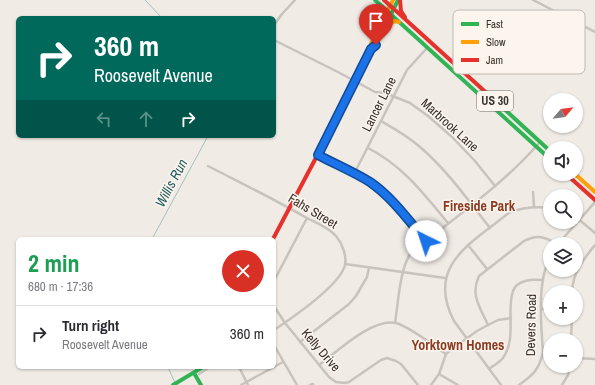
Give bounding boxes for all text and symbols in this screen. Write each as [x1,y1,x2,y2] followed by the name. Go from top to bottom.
[359,4,393,45] pin
[365,10,387,32] icon: arrive
[453,10,585,74] legend
[486,17,504,31] text: Fast
[94,27,159,65] text: 360 m
[28,32,80,84] icon: right
[486,35,506,49] text: Slow
[486,53,503,67] text: Jam
[94,63,213,88] text: Roosevelt Avenue
[358,74,400,134] street label: Lancer Lane
[477,91,513,111] road number: US 30
[543,93,583,133] north arrow
[543,93,583,373] map controls
[418,95,482,155] street label: Marbrook Lane
[93,108,115,130] icon: left
[135,108,157,130] icon: ahead
[177,108,199,130] icon: right
[543,141,583,181] button: sound
[151,156,191,210] water label: Willis Run
[543,189,583,229] button: search
[285,190,341,232] street label: Fahs Street
[443,197,516,215] district label: Fireside Park
[405,220,447,262] position arrow
[543,237,583,277] button: layers
[28,247,79,279] text: 2 min
[222,250,264,292] button: close
[28,278,93,295] text: 680 m · 17:36
[543,285,583,325] button: +
[522,294,540,356] street label: Devers Road
[62,315,119,336] text: Turn right
[28,323,50,345] icon: right
[230,323,264,344] text: 360 m
[298,325,344,375] street label: Kelly Drive
[543,333,583,373] button: −
[62,336,148,353] text: Roosevelt Avenue
[412,336,504,354] district label: Yorktown Homes

